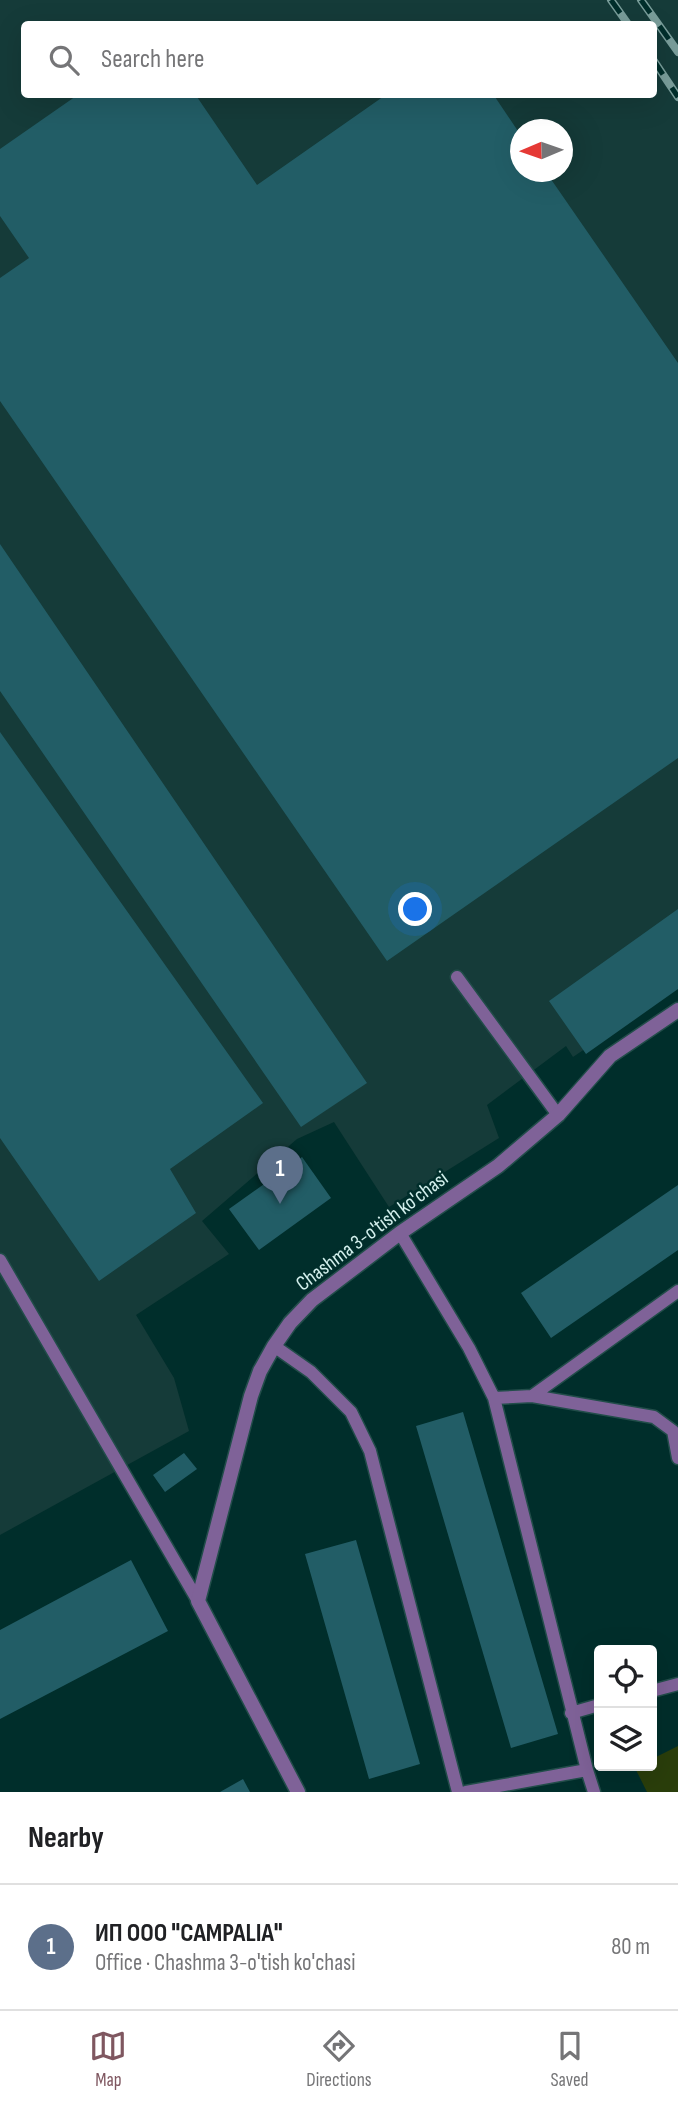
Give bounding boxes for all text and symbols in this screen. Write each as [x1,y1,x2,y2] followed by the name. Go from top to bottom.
[21,21,657,98] search box
[45,41,83,79] icon: search
[101,44,204,75] text: Search here
[510,119,573,182] north arrow
[398,892,432,926] your location
[257,1146,303,1204] pin: 1
[291,1166,453,1296] street label: Chashma 3-o'tish ko'chasi
[594,1645,657,1771] map controls
[594,1645,657,1708] button: locate
[594,1708,657,1771] button: layers
[28,1820,104,1856] text: Nearby
[95,1918,283,1949] text: ИП ООО "CAMPALIA"
[46,1933,56,1961] text: 1
[611,1933,650,1961] text: 80 m
[95,1949,356,1977] text: Office · Chashma 3-o'tish ko'chasi
[89,2027,127,2092] tab: Map
[306,2027,372,2092] tab: Directions
[550,2027,589,2092] tab: Saved

